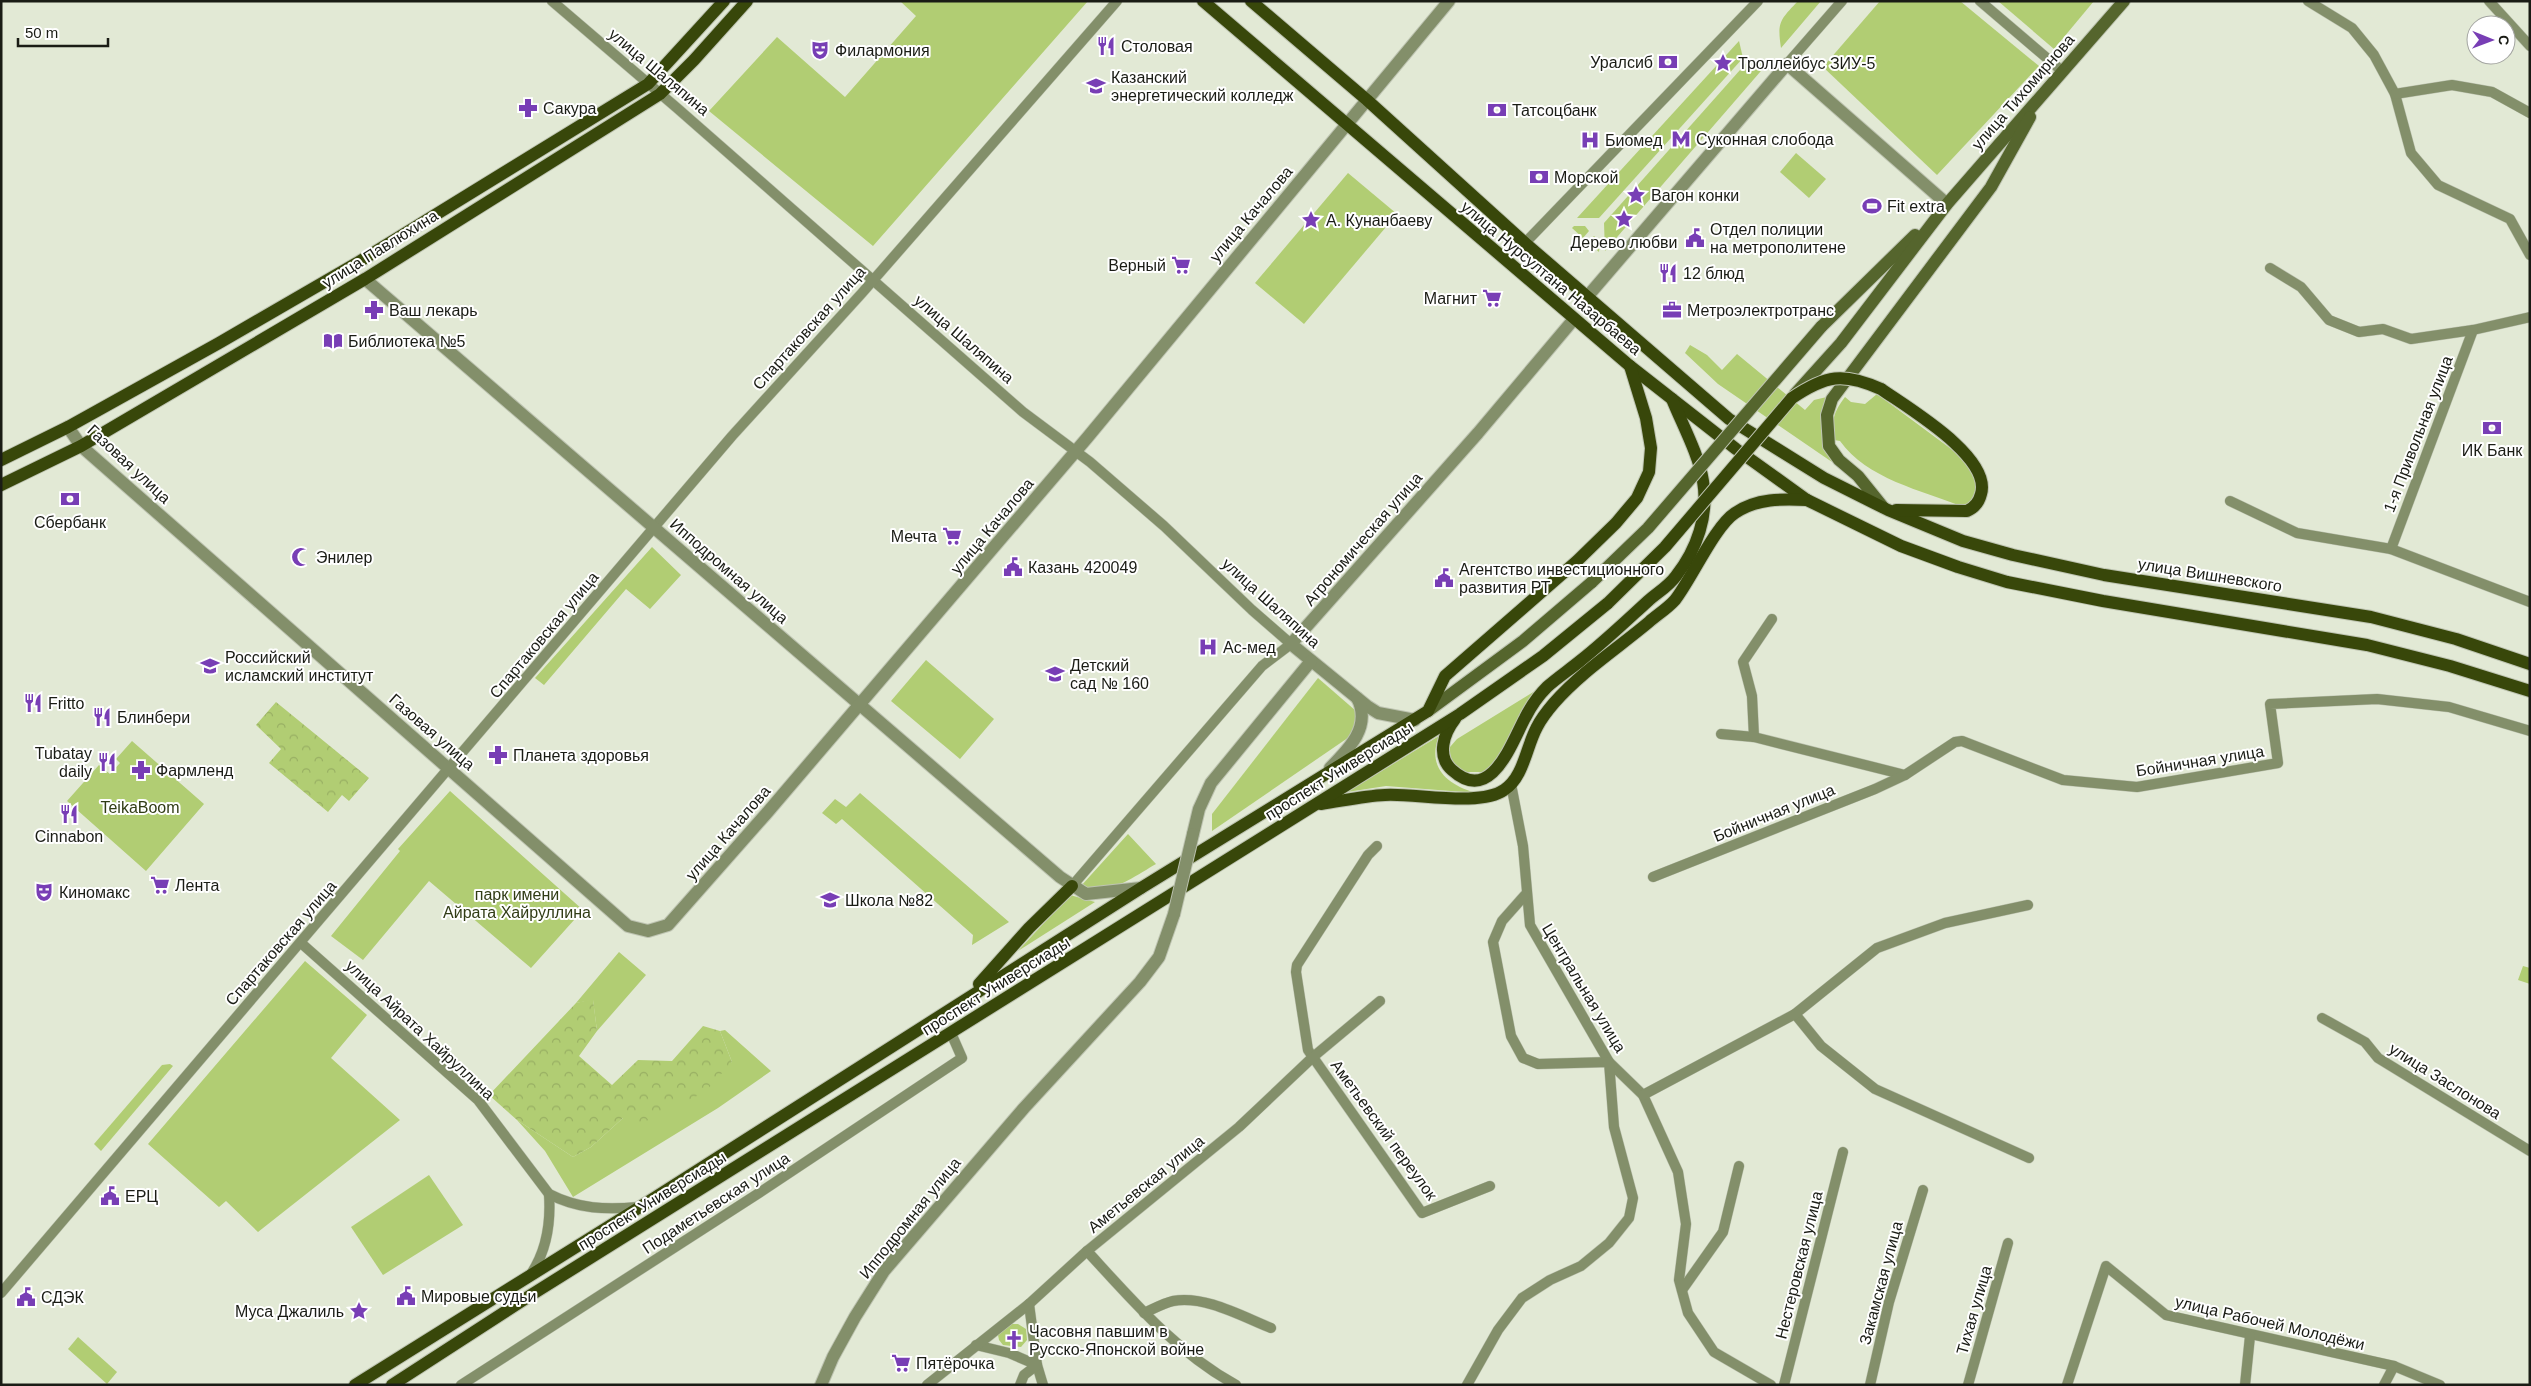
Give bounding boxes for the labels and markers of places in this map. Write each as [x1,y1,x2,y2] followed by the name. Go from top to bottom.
[1095,35,1117,57] restaurant icon: Столовая
[1121,38,1193,55] place label: Столовая
[809,39,831,61] theatre icon: Филармония
[835,42,930,59] place label: Филармония
[1657,51,1679,73] bank icon: Уралсиб
[1712,52,1734,74] place icon: Троллейбус ЗИУ-5
[1590,54,1653,71] place label: Уралсиб
[1738,55,1876,72] place label: Троллейбус ЗИУ-5
[1111,69,1294,104] place label: Казанский энергетический колледж
[1085,75,1107,97] school or university icon: Казанский энергетический колледж
[517,97,539,119] pharmacy icon: Сакура
[1486,99,1508,121] bank icon: Татсоцбанк
[543,100,597,117] place label: Сакура
[1512,102,1598,119] place label: Татсоцбанк
[1670,128,1692,150] metro station icon: Суконная слобода
[1579,129,1601,151] hospital icon: Биомед
[1696,131,1834,148] place label: Суконная слобода
[1605,132,1663,149] place label: Биомед
[1528,166,1550,188] bank icon: Морской
[1554,169,1618,186] place label: Морской
[1625,184,1647,206] place icon: Вагон конки
[1651,187,1739,204] place label: Вагон конки
[1861,195,1883,217] sports icon: Fit extra
[1887,198,1945,215] place label: Fit extra
[1613,208,1635,230] place icon: Дерево любви
[1300,209,1322,231] place icon: А. Кунанбаеву
[1326,212,1432,229] place label: А. Кунанбаеву
[1710,221,1846,256] place label: Отдел полиции на метрополитене
[1684,227,1706,249] public building icon: Отдел полиции на метрополитене
[1570,234,1678,251] place label: Дерево любви
[1170,254,1192,276] supermarket icon: Верный
[1108,257,1166,274] place label: Верный
[1657,262,1679,284] restaurant icon: 12 блюд
[1683,265,1745,282] place label: 12 блюд
[1481,287,1503,309] supermarket icon: Магнит
[1424,290,1478,307] place label: Магнит
[363,299,385,321] pharmacy icon: Ваш лекарь
[1661,299,1683,321] office icon: Метроэлектротранс
[389,302,478,319] place label: Ваш лекарь
[1687,302,1834,319] place label: Метроэлектротранс
[322,330,344,352] library icon: Библиотека №5
[348,333,466,350] place label: Библиотека №5
[2481,417,2503,439] bank icon: ИК Банк
[2462,442,2523,459] place label: ИК Банк
[59,488,81,510] bank icon: Сбербанк
[34,514,107,531] place label: Сбербанк
[941,525,963,547] supermarket icon: Мечта
[891,528,937,545] place label: Мечта
[290,546,312,568] mosque icon: Энилер
[316,549,373,566] place label: Энилер
[1002,556,1024,578] public building icon: Казань 420049
[1028,559,1137,576] place label: Казань 420049
[1459,561,1664,596] place label: Агентство инвестиционного развития РТ
[1433,567,1455,589] public building icon: Агентство инвестиционного развития РТ
[1197,636,1219,658] hospital icon: Ас-мед
[1223,639,1277,656] place label: Ас-мед
[225,649,374,684] place label: Российский исламский институт
[199,655,221,677] school or university icon: Российский исламский институт
[1070,657,1149,692] place label: Детский сад № 160
[1044,663,1066,685] school or university icon: Детский сад № 160
[22,692,44,714] restaurant icon: Fritto
[48,695,85,712] place label: Fritto
[91,706,113,728] restaurant icon: Блинбери
[117,709,190,726] place label: Блинбери
[487,744,509,766] pharmacy icon: Планета здоровья
[35,745,92,780] place label: Tubatay daily
[513,747,649,764] place label: Планета здоровья
[96,751,118,773] restaurant icon: Tubatay daily
[130,759,152,781] pharmacy icon: Фармленд
[156,762,234,779] place label: Фармленд
[58,803,80,825] restaurant icon: Cinnabon
[35,828,103,845] place label: Cinnabon
[149,874,171,896] supermarket icon: Лента
[175,877,219,894] place label: Лента
[33,881,55,903] theatre icon: Киномакс
[59,884,130,901] place label: Киномакс
[819,889,841,911] school or university icon: Школа №82
[845,892,933,909] place label: Школа №82
[99,1185,121,1207] public building icon: ЕРЦ
[125,1188,158,1205] place label: ЕРЦ
[395,1285,417,1307] public building icon: Мировые судьи
[15,1286,37,1308] public building icon: СДЭК
[421,1288,536,1305] place label: Мировые судьи
[41,1289,85,1306] place label: СДЭК
[348,1300,370,1322] place icon: Муса Джалиль
[235,1303,344,1320] place label: Муса Джалиль
[1029,1323,1204,1358] place label: Часовня павшим в Русско-Японской войне
[1003,1329,1025,1351] church icon: Часовня павшим в Русско-Японской войне
[890,1352,912,1374] supermarket icon: Пятёрочка
[916,1355,995,1372] place label: Пятёрочка

